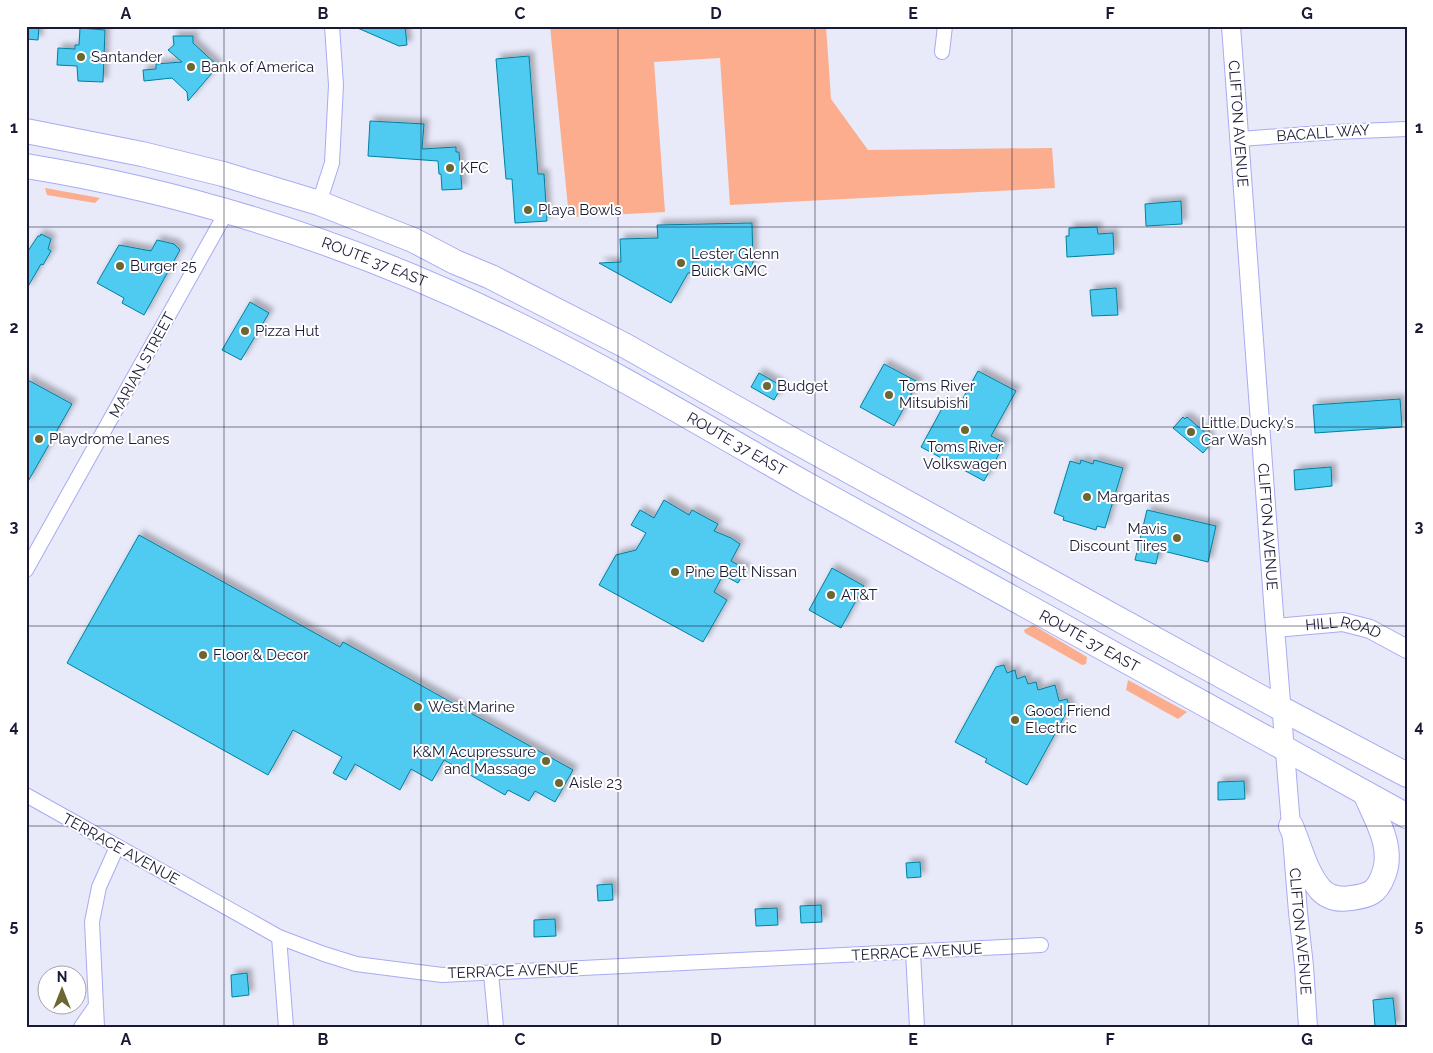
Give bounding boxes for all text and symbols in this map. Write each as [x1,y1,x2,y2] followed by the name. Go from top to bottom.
[121,4,132,23] text: A
[318,4,329,23] text: B
[515,4,526,23] text: C
[710,4,722,23] text: D
[908,4,918,23] text: E
[1105,4,1115,23] text: F
[1301,4,1313,23] text: G
[91,48,163,66] place label: Santander
[75,51,87,63] marker: Santander
[201,58,314,76] place label: Bank of America
[1225,60,1252,188] street label: CLIFTON AVENUE
[185,61,197,73] marker: Bank of America
[10,118,18,137] text: 1
[1415,118,1423,137] text: 1
[1276,121,1371,145] street label: BACALL WAY
[460,159,489,177] place label: KFC
[444,162,456,174] marker: KFC
[538,201,621,219] place label: Playa Bowls
[522,204,534,216] marker: Playa Bowls
[319,233,430,291] street label: ROUTE 37 EAST
[691,245,779,280] place label: Lester Glenn Buick GMC
[130,257,197,275] place label: Burger 25
[675,257,687,269] marker: Lester Glenn Buick GMC
[114,260,126,272] marker: Burger 25
[106,309,178,421] street label: MARIAN STREET
[9,318,19,337] text: 2
[1414,318,1424,337] text: 2
[255,322,319,340] place label: Pizza Hut
[239,325,251,337] marker: Pizza Hut
[777,377,828,395] place label: Budget
[899,377,976,412] place label: Toms River Mitsubishi
[761,380,773,392] marker: Budget
[883,389,895,401] marker: Toms River Mitsubishi
[684,408,790,480] street label: ROUTE 37 EAST
[1201,414,1294,449] place label: Little Ducky's Car Wash
[959,424,971,436] marker: Toms River Volkswagen
[1185,426,1197,438] marker: Little Ducky's Car Wash
[49,430,170,448] place label: Playdrome Lanes
[33,433,45,445] marker: Playdrome Lanes
[923,438,1007,473] place label: Toms River Volkswagen
[1254,463,1281,591] street label: CLIFTON AVENUE
[1097,488,1170,506] place label: Margaritas
[1081,491,1093,503] marker: Margaritas
[10,517,19,536] text: 3
[1415,517,1424,536] text: 3
[1069,520,1167,555] place label: Mavis Discount Tires
[1171,532,1183,544] marker: Mavis Discount Tires
[685,563,797,581] place label: Pine Belt Nissan
[669,566,681,578] marker: Pine Belt Nissan
[841,586,878,604] place label: AT&T
[825,589,837,601] marker: AT&T
[1036,606,1143,676] street label: ROUTE 37 EAST
[1304,613,1385,643] street label: HILL ROAD
[213,646,309,664] place label: Floor & Decor
[197,649,209,661] marker: Floor & Decor
[428,698,515,716] place label: West Marine
[412,701,424,713] marker: West Marine
[1025,702,1110,737] place label: Good Friend Electric
[1009,714,1021,726] marker: Good Friend Electric
[9,717,19,736] text: 4
[1414,717,1424,736] text: 4
[412,743,536,778] place label: K&M Acupressure and Massage
[540,755,552,767] marker: K&M Acupressure and Massage
[569,774,622,792] place label: Aisle 23
[553,777,565,789] marker: Aisle 23
[59,809,183,889] street label: TERRACE AVENUE
[1285,867,1315,995] street label: CLIFTON AVENUE
[10,916,19,935] text: 5
[1415,916,1424,935] text: 5
[851,940,983,964] street label: TERRACE AVENUE
[447,960,579,982] street label: TERRACE AVENUE
[38,966,88,1016] north arrow
[57,969,67,985] text: N
[121,1030,132,1049] text: A
[318,1030,329,1049] text: B
[515,1030,526,1049] text: C
[710,1030,722,1049] text: D
[908,1030,918,1049] text: E
[1105,1030,1115,1049] text: F
[1301,1030,1313,1049] text: G

